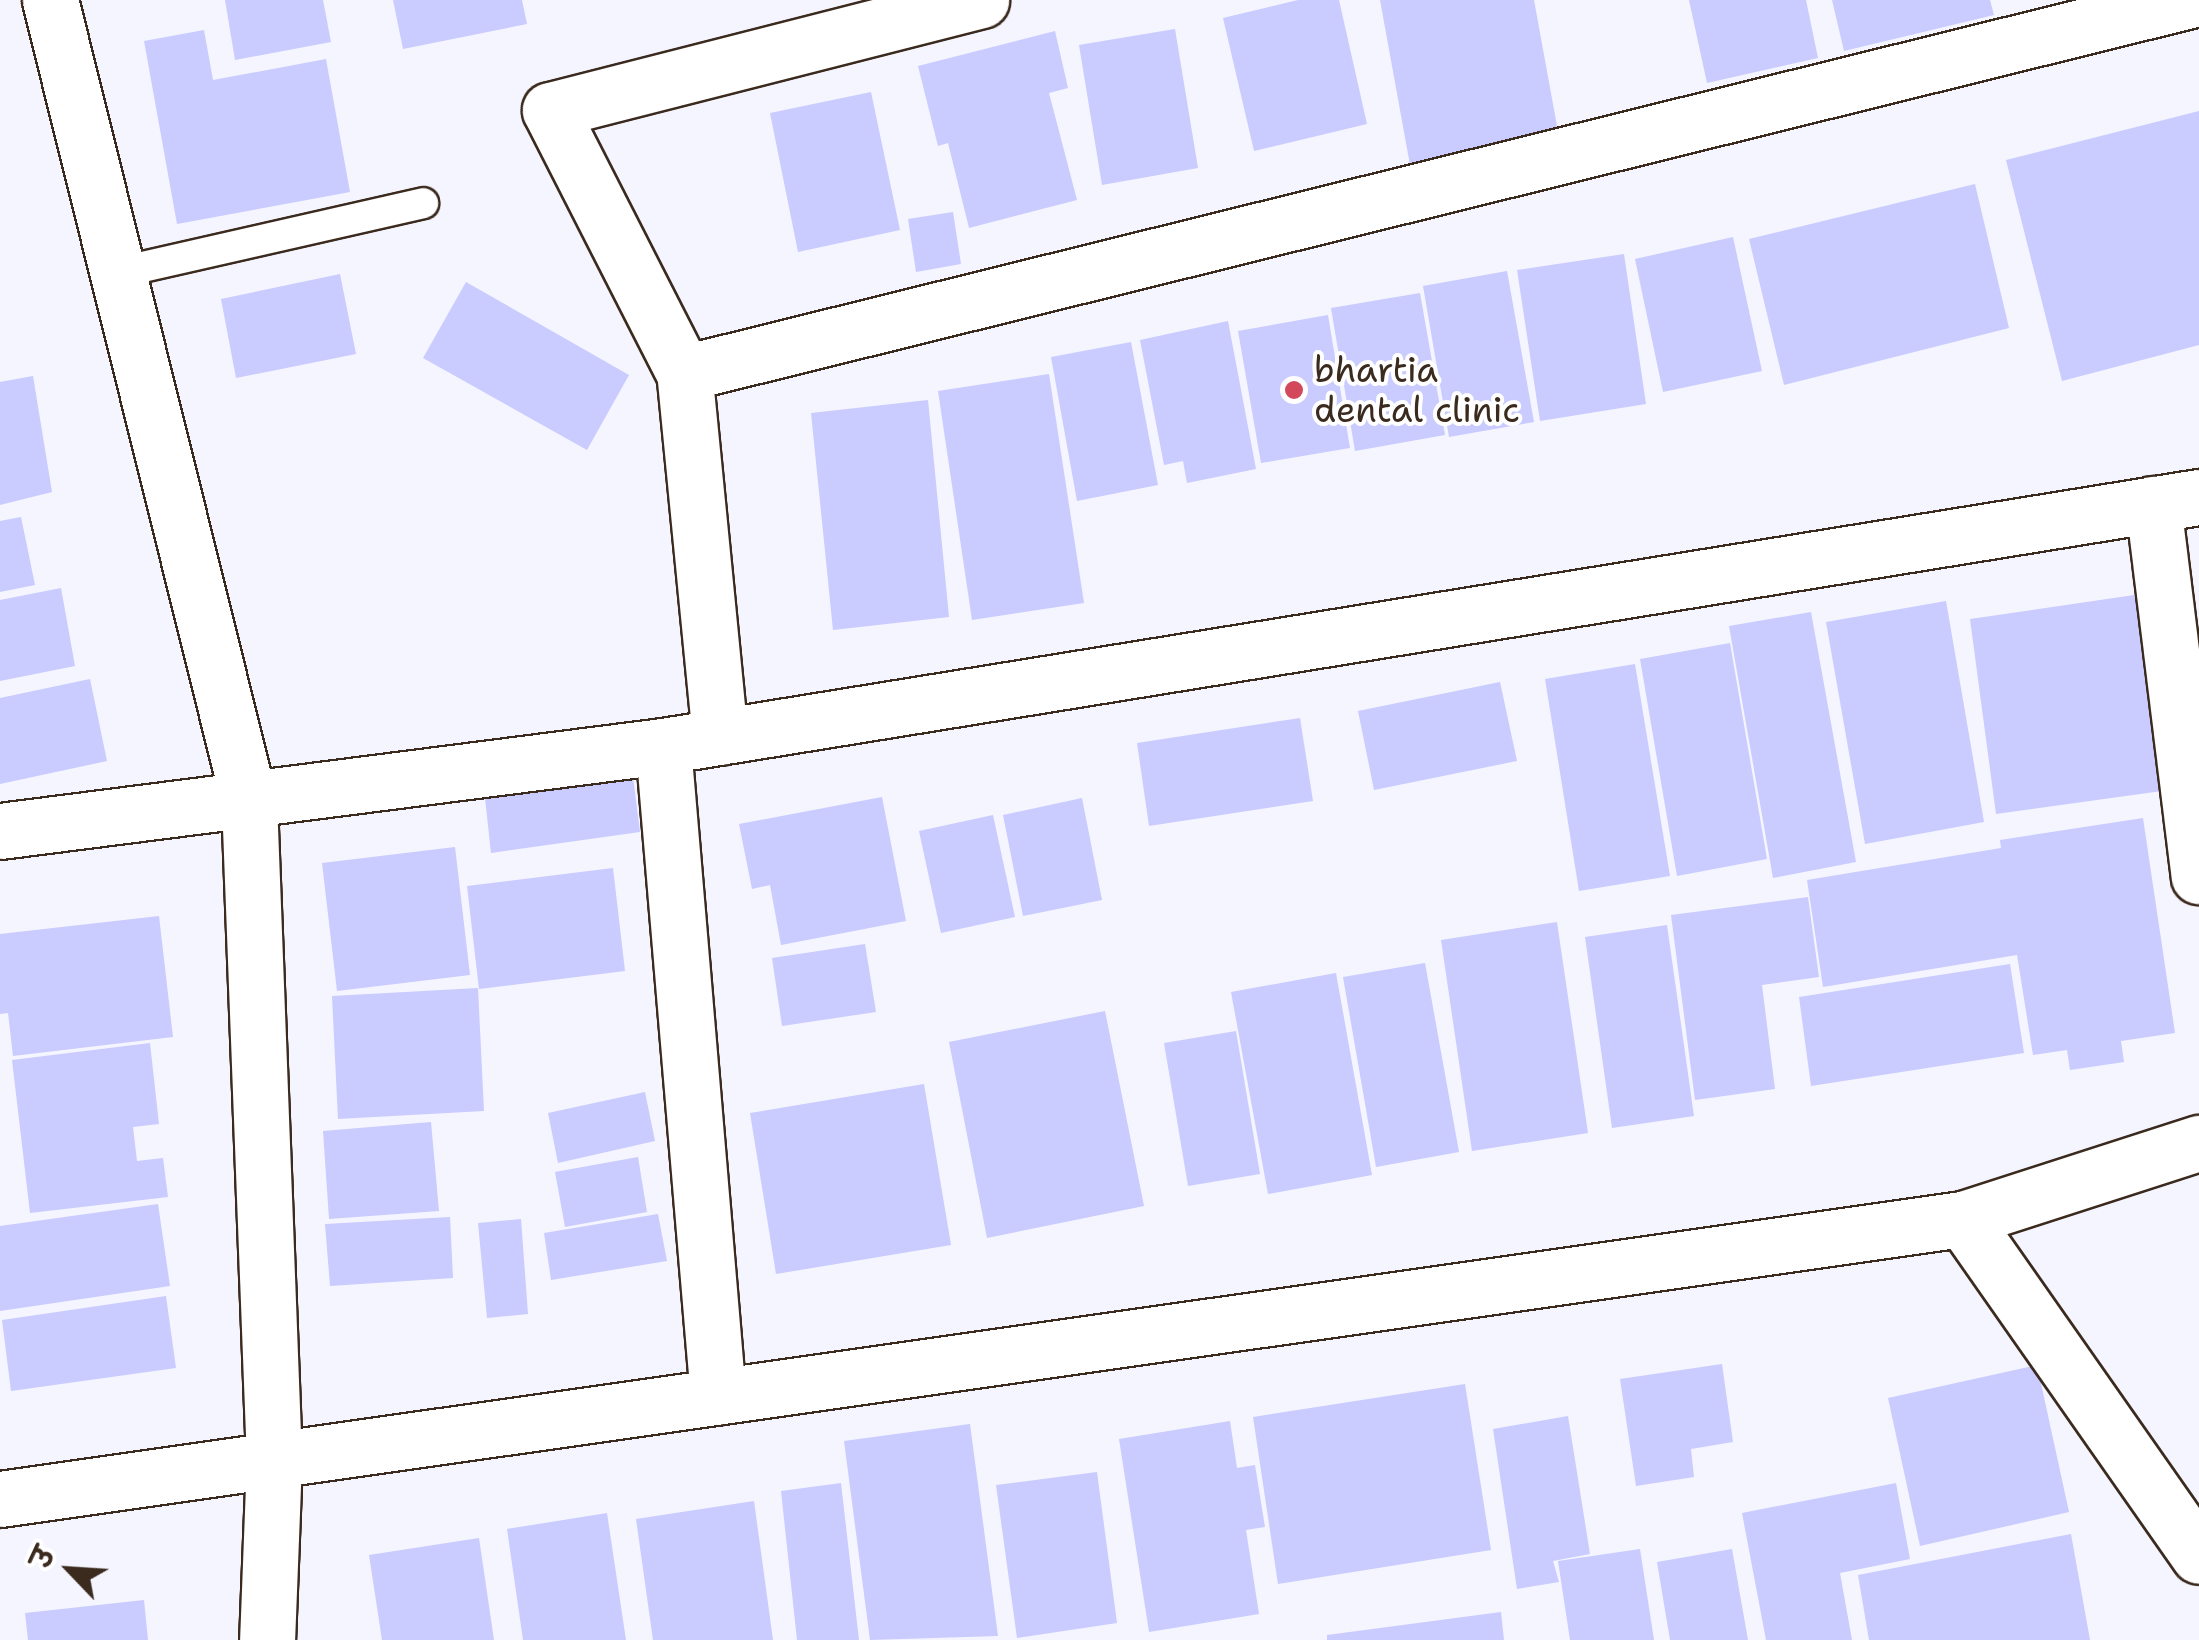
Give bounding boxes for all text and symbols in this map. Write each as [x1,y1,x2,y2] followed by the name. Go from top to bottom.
[1314,349,1520,431] place label: bhartia dental clinic
[1283,379,1305,401] marker: bhartia dental clinic
[20,1520,120,1620] north arrow
[22,1541,64,1574] text: उ

